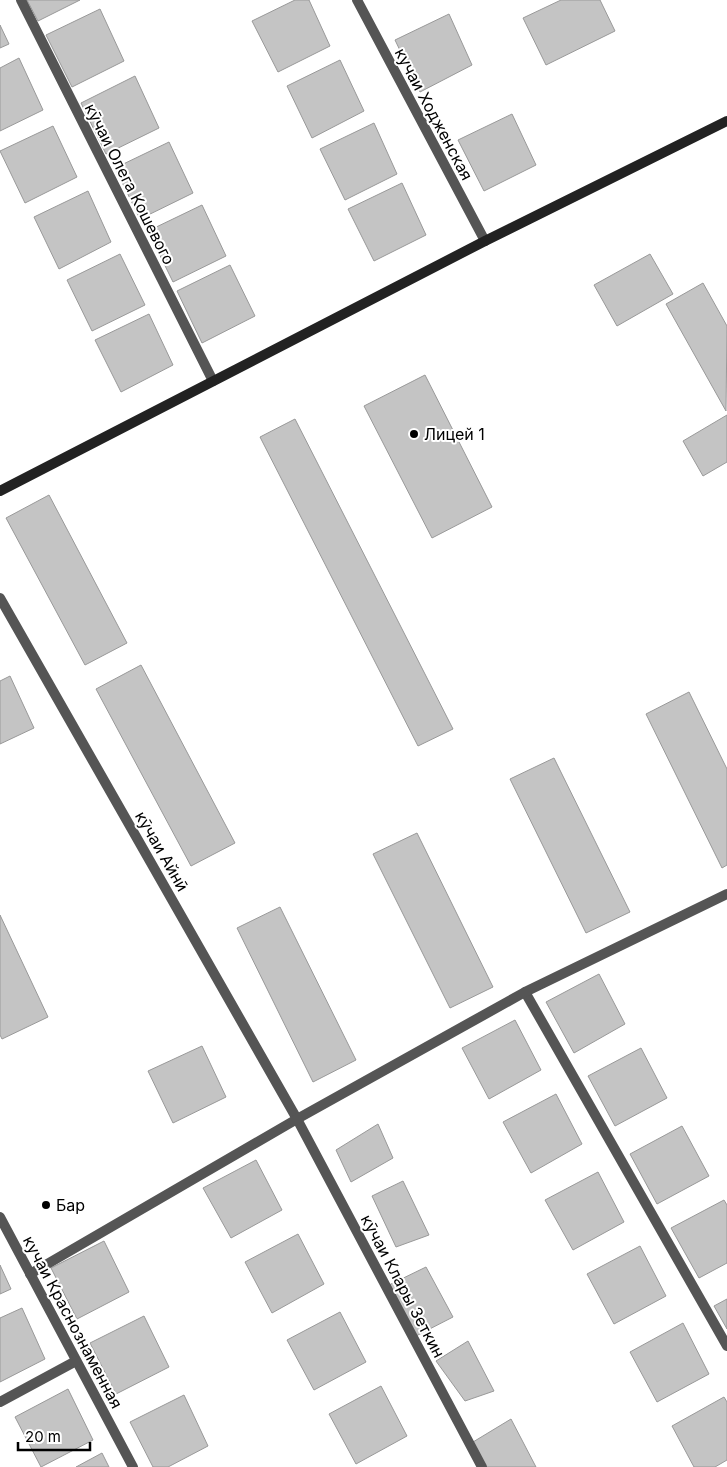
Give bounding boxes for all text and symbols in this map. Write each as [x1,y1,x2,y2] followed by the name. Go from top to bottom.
[391,44,477,184] street label: кучаи Ходженская
[81,100,179,268] street label: кӯчаи Олега Кошевого
[424,424,485,444] place label: Лицей 1
[408,428,420,440] marker: Лицей 1
[131,807,193,895] street label: кӯчаи Айнӣ
[56,1195,85,1215] place label: Бар
[40,1199,52,1211] marker: Бар
[357,1211,449,1361] street label: кӯчаи Клары Зеткин
[19,1232,127,1412] street label: кучаи Краснознаменная
[18,1420,90,1452] scale bar
[25,1427,61,1446] text: 20 m

